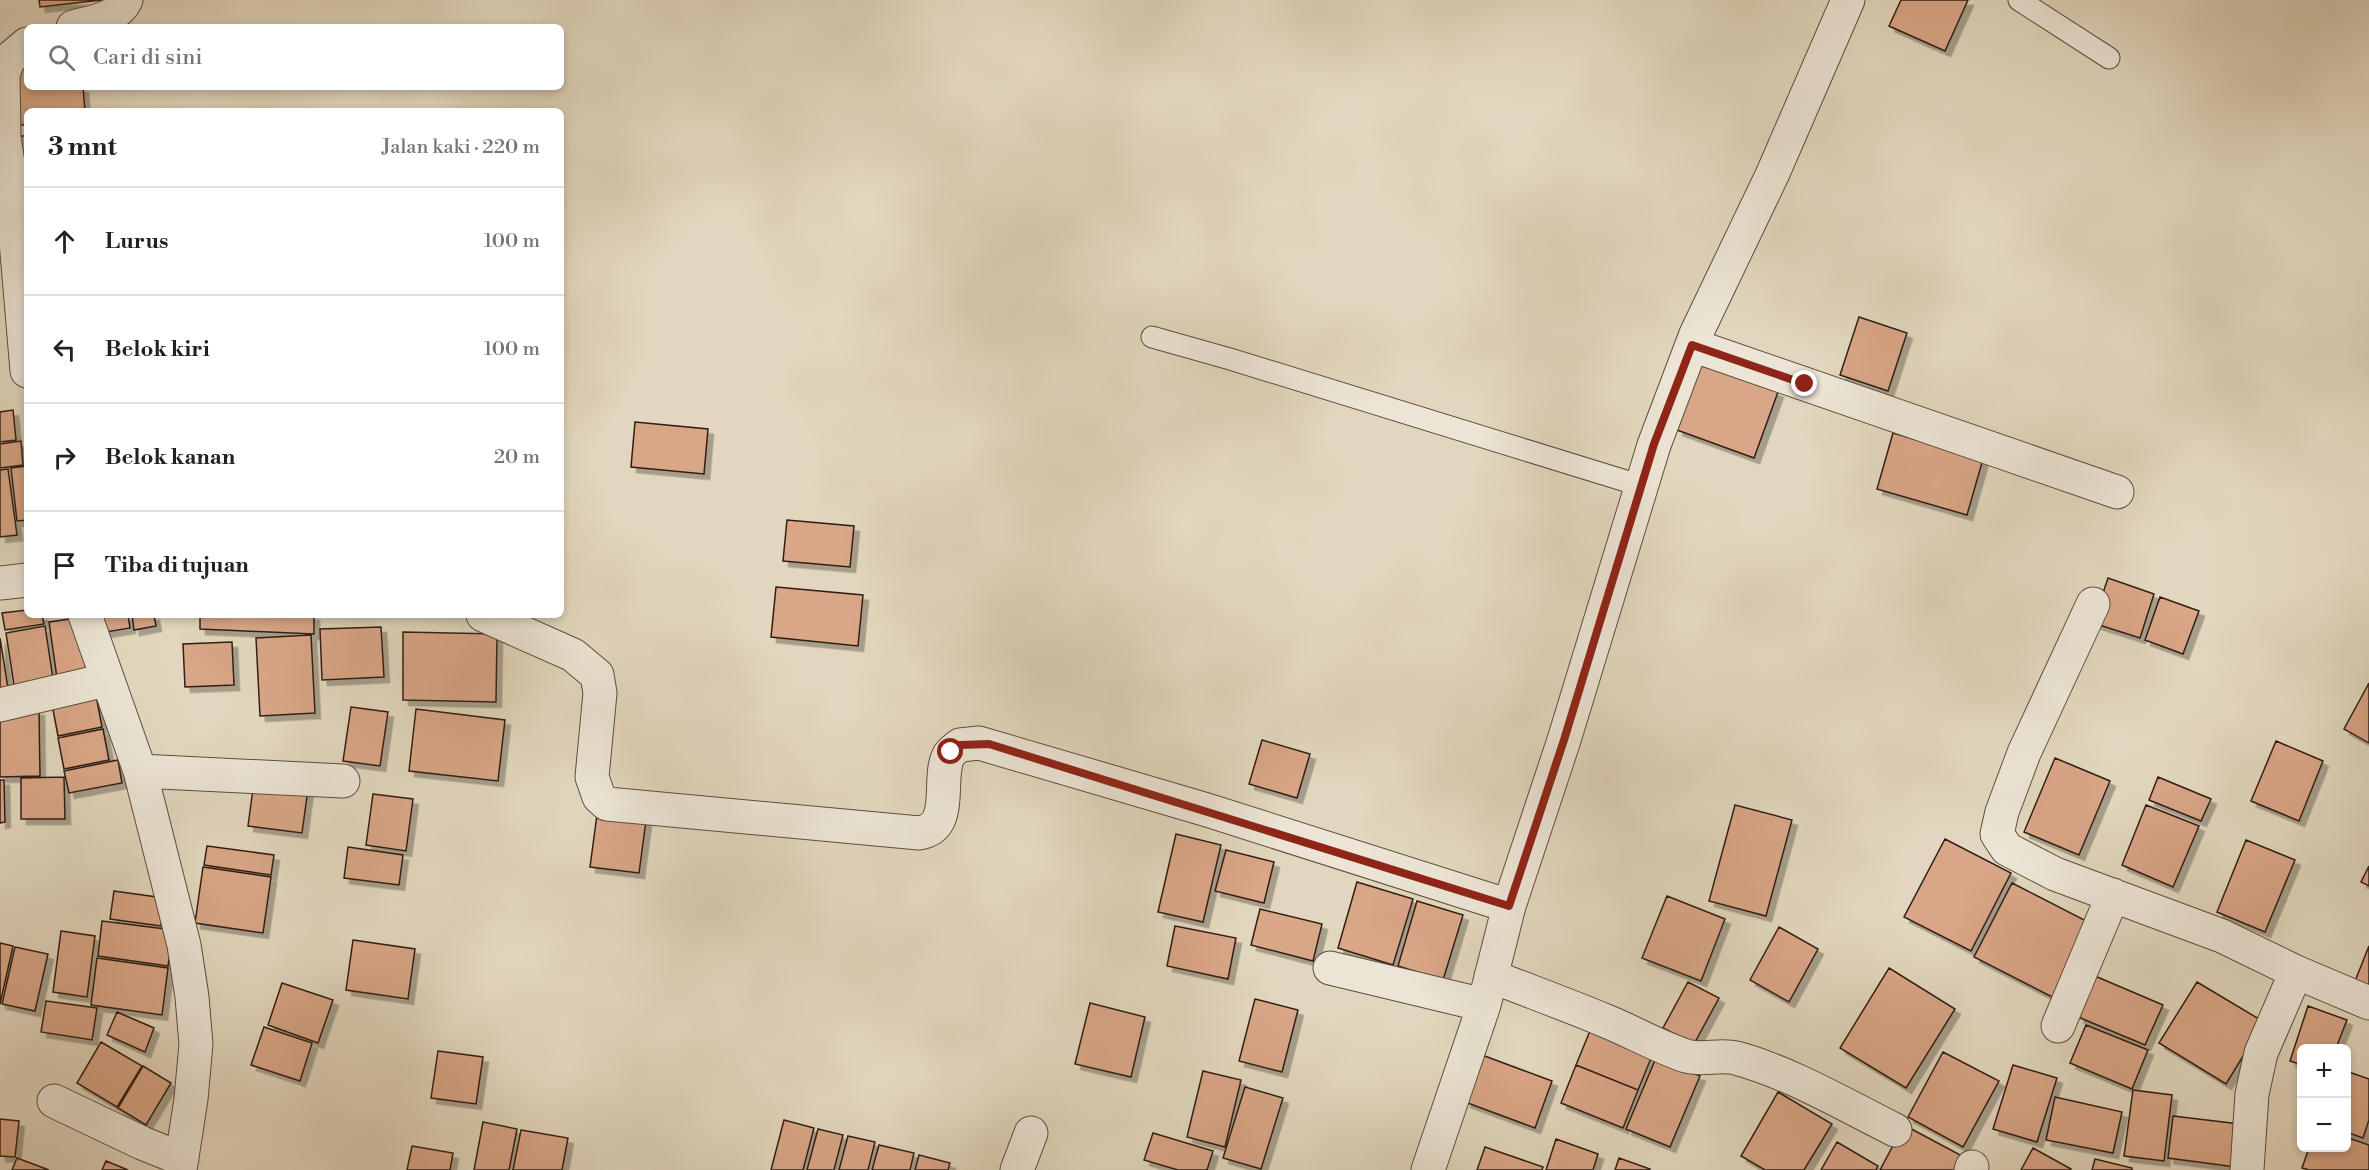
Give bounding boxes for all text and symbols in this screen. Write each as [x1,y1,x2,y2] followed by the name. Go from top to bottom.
[24,24,564,90] search box
[45,41,78,74] icon: search
[93,44,203,71] text: Cari di sini
[48,131,117,163] text: 3 mnt
[382,135,540,160] text: Jalan kaki · 220 m
[48,225,81,258] icon: ahead
[105,228,168,255] text: Lurus
[484,229,540,254] text: 100 m
[48,333,81,366] icon: left
[105,336,210,363] text: Belok kiri
[484,337,540,362] text: 100 m
[1791,370,1817,396] route end
[48,441,81,474] icon: right
[105,444,235,471] text: Belok kanan
[494,445,540,470] text: 20 m
[48,549,81,582] icon: arrive
[105,552,249,579] text: Tiba di tujuan
[937,738,963,764] route start
[2297,1044,2351,1152] map controls
[2297,1044,2351,1098] button: +
[2297,1098,2351,1152] button: −

